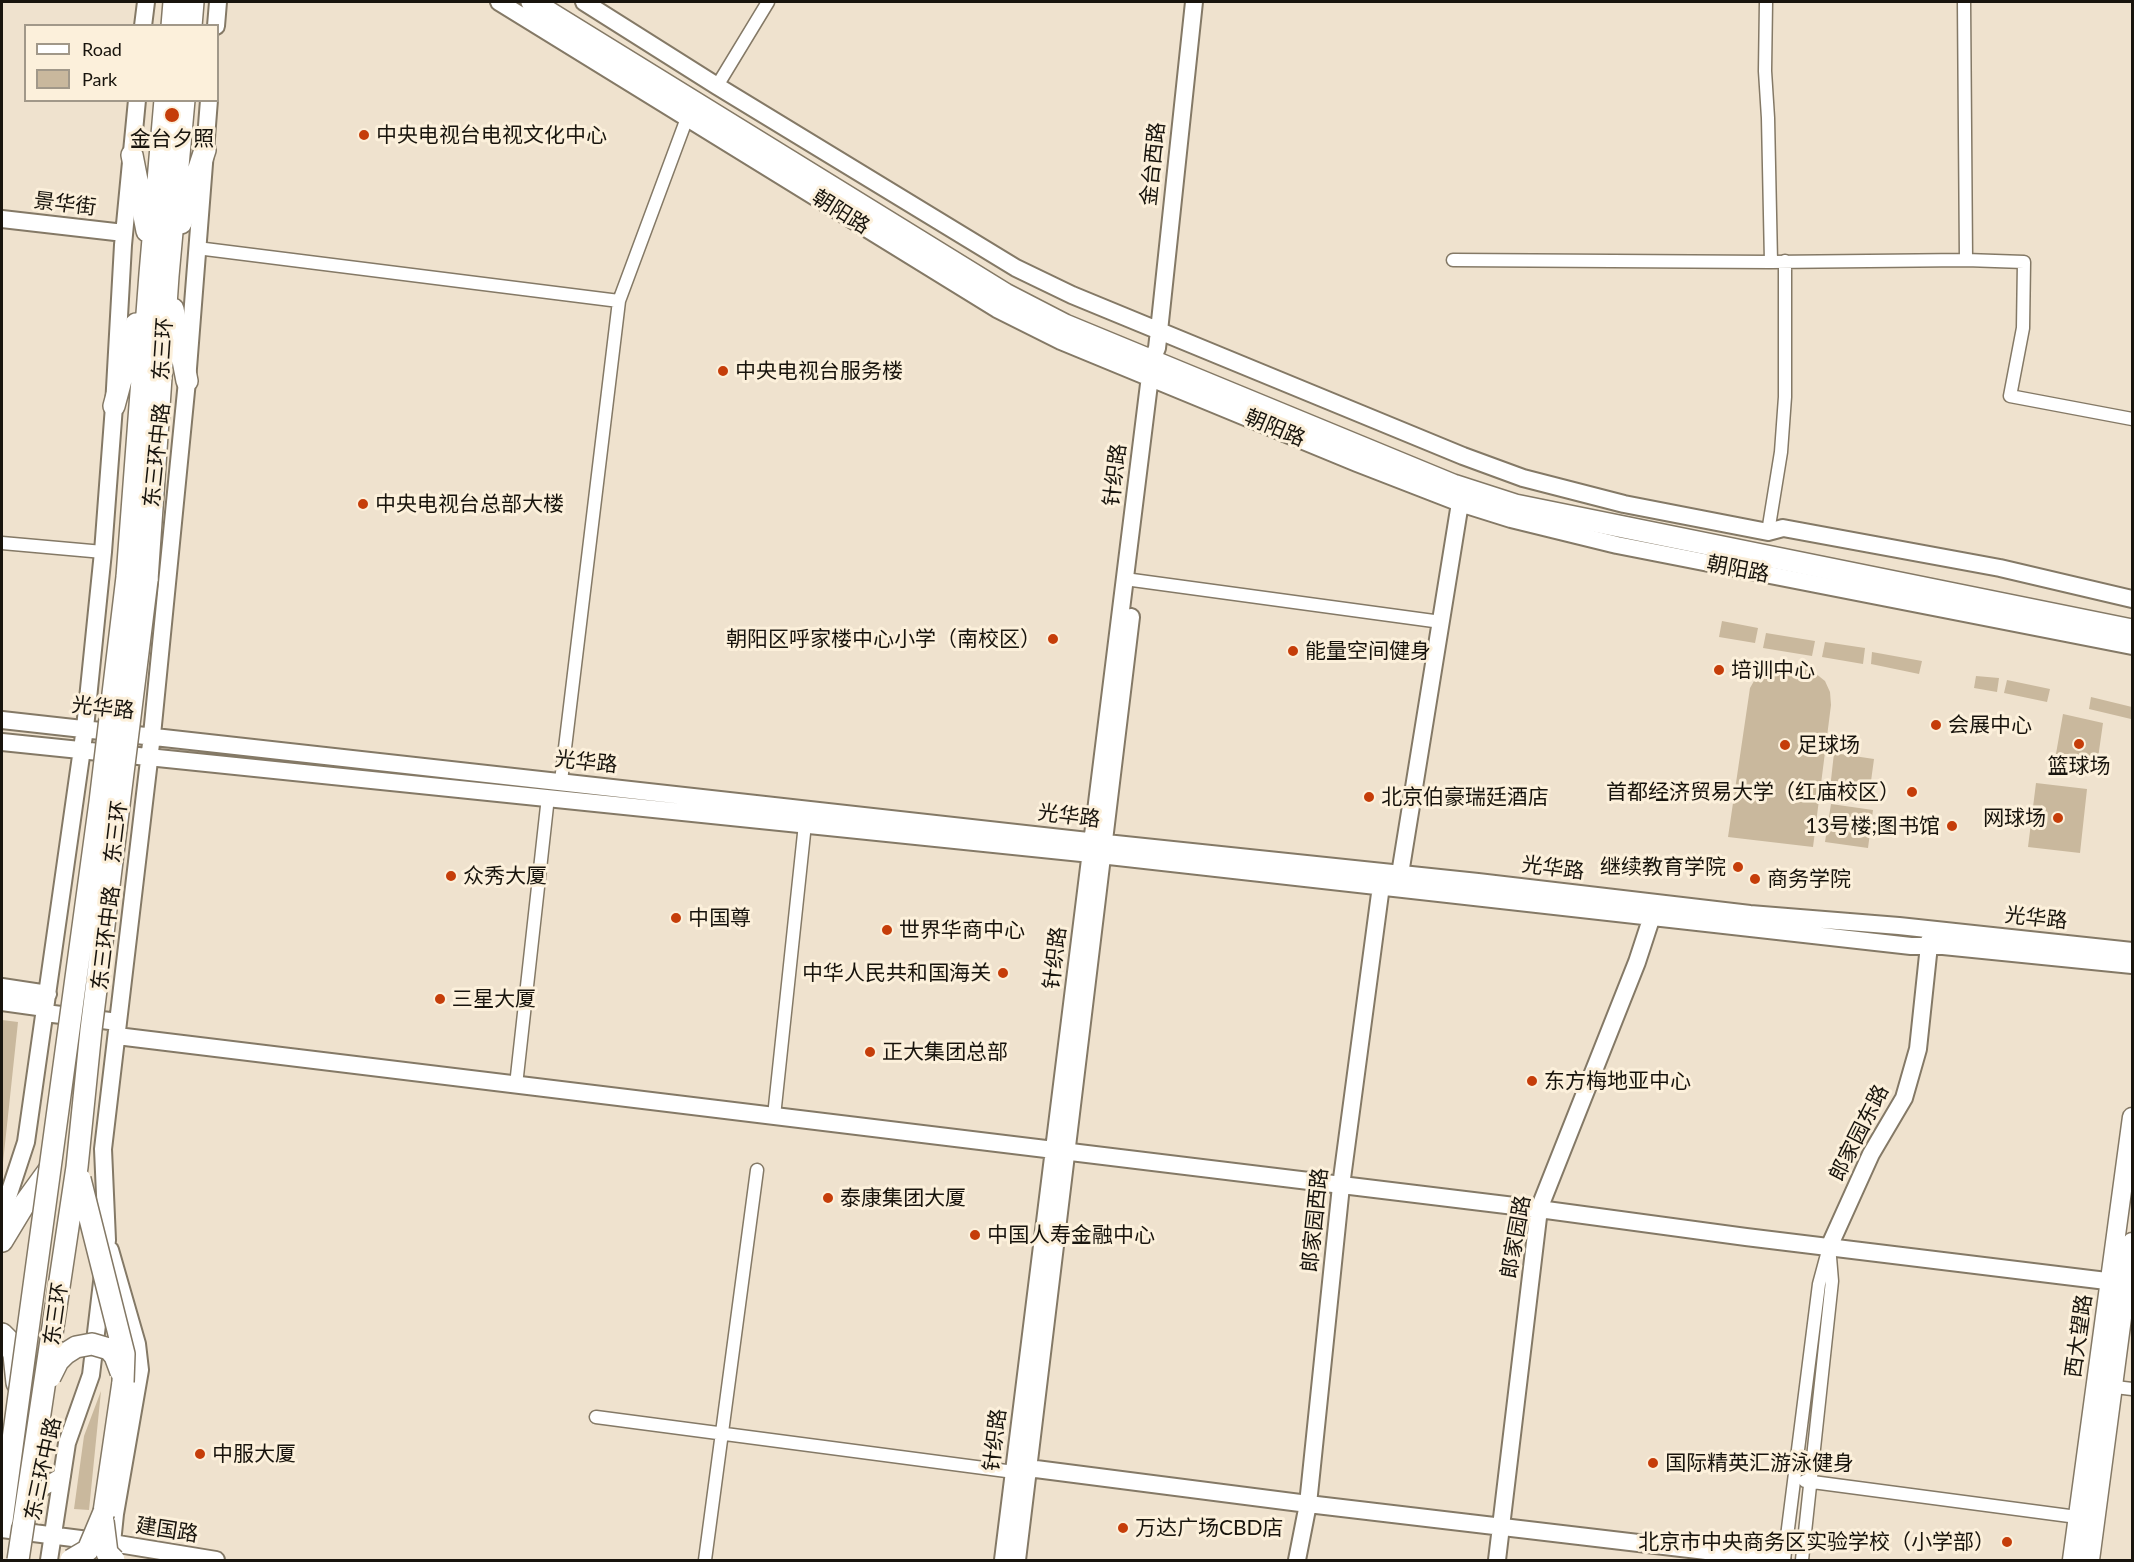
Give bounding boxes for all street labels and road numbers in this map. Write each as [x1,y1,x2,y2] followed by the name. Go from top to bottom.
[1136,121,1170,207] street label: 金台西路
[808,185,874,239] street label: 朝阳路
[32,188,98,220] street label: 景华街
[148,317,178,381] street label: 东三环
[139,401,175,509] street label: 东三环中路
[1241,404,1309,452] street label: 朝阳路
[1099,442,1131,508] street label: 针织路
[1705,551,1771,587] street label: 朝阳路
[70,692,136,724] street label: 光华路
[553,746,619,778] street label: 光华路
[100,799,132,865] street label: 东三环
[1036,800,1102,832] street label: 光华路
[1520,852,1586,884] street label: 光华路
[87,884,125,992] street label: 东三环中路
[2003,902,2069,934] street label: 光华路
[1039,925,1071,991] street label: 针织路
[1824,1081,1894,1185] street label: 郎家园东路
[1297,1166,1333,1274] street label: 郎家园西路
[1496,1193,1536,1281] street label: 郎家园路
[39,1281,73,1347] street label: 东三环
[2061,1293,2097,1379] street label: 西大望路
[979,1407,1011,1473] street label: 针织路
[20,1415,66,1523] street label: 东三环中路
[134,1513,200,1547] street label: 建国路

